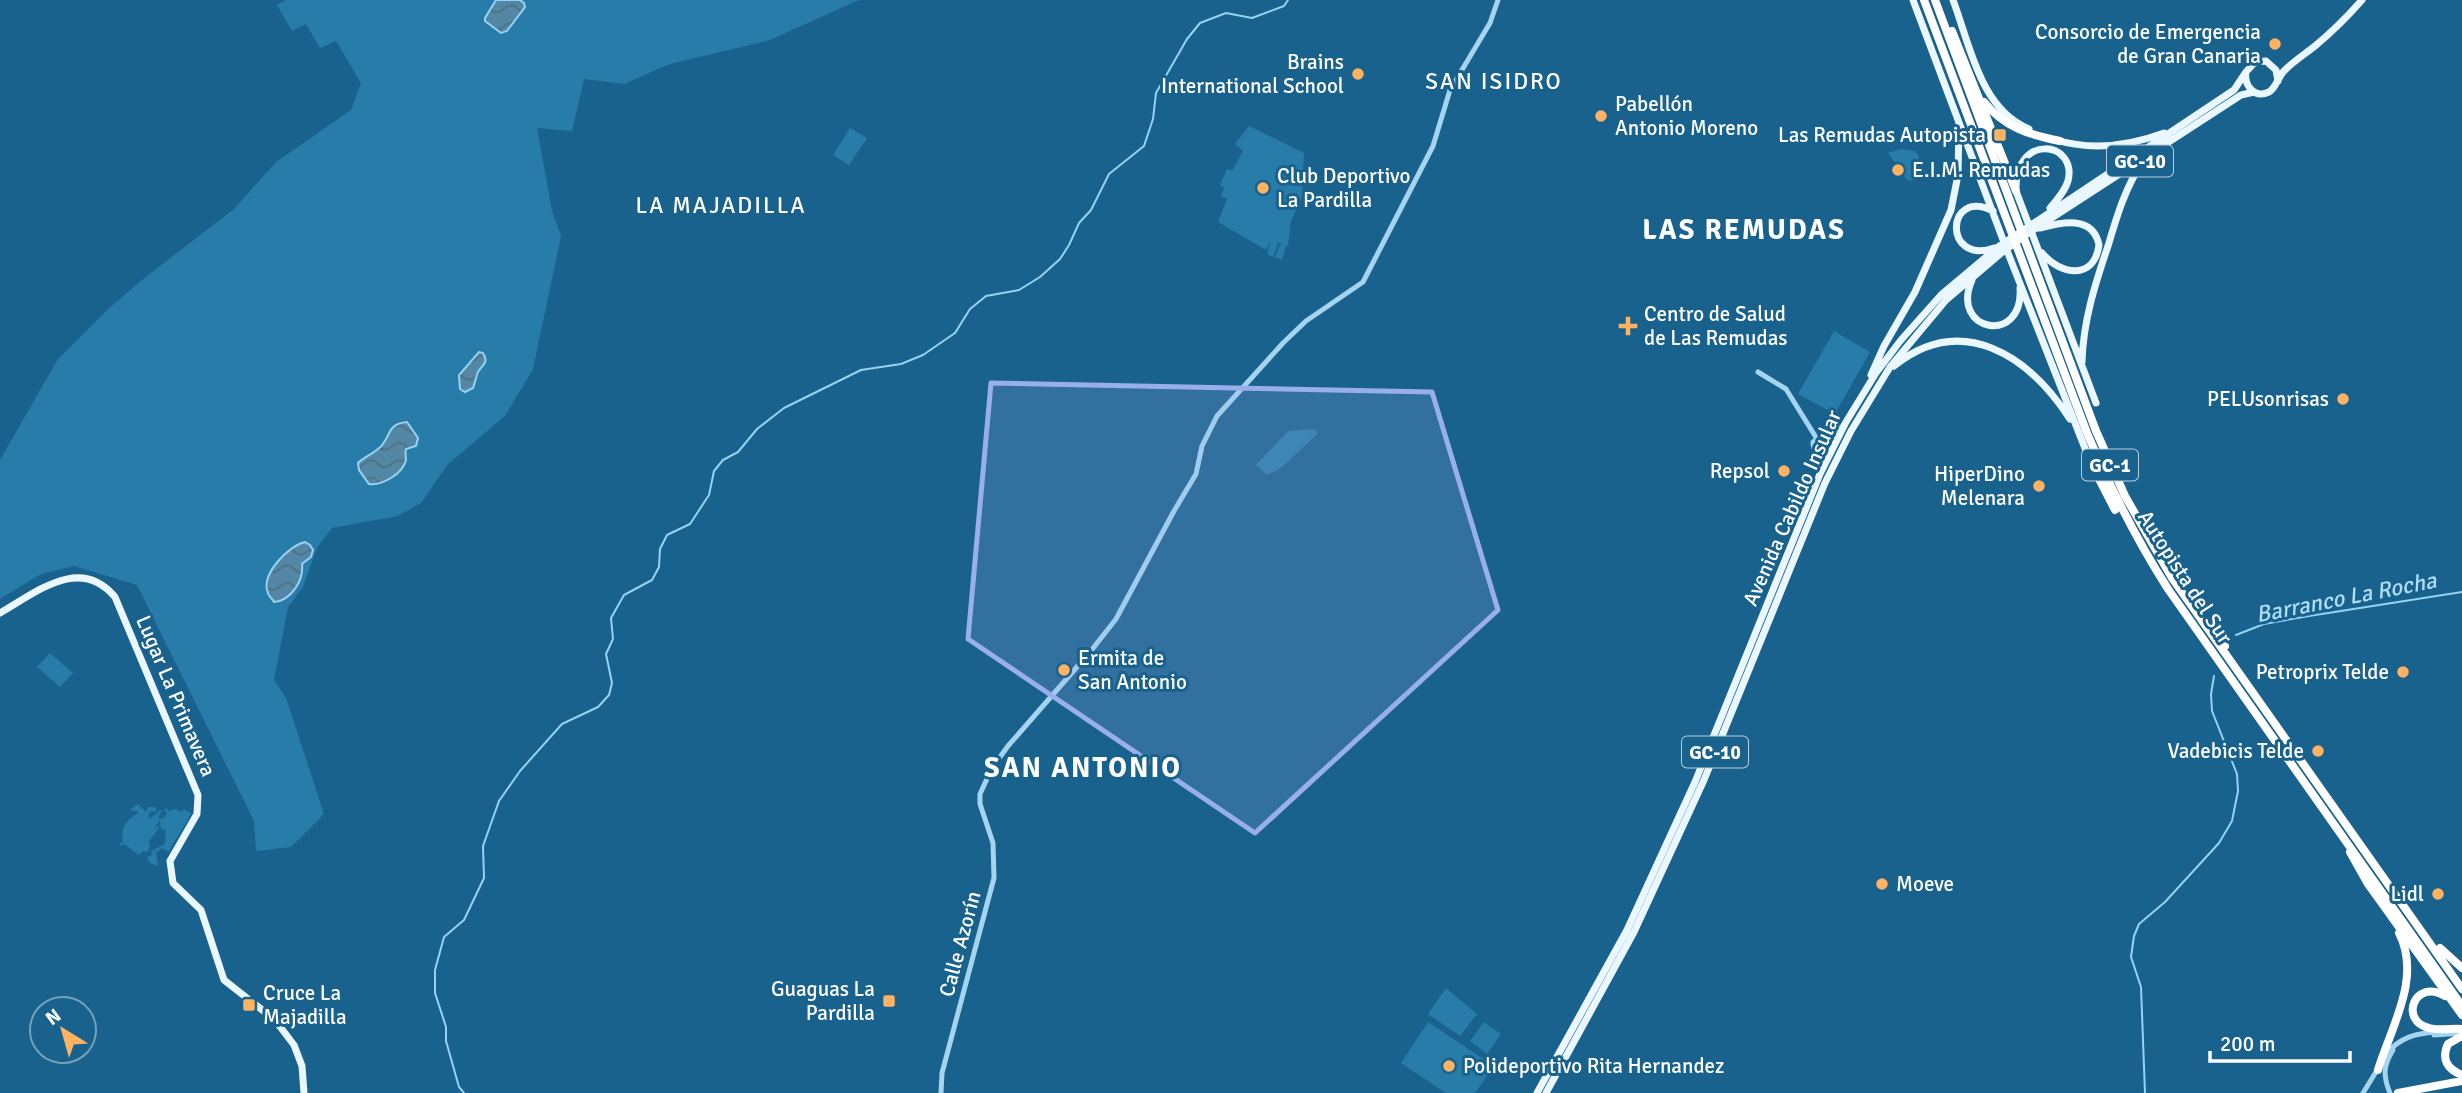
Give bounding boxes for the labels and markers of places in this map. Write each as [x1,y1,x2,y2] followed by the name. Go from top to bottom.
[2035,19,2261,69] place label: Consorcio de Emergencia de Gran Canaria
[2267,36,2283,52] marker: Consorcio de Emergencia de Gran Canaria
[1161,49,1344,99] place label: Brains International School
[1350,66,1366,82] marker: Brains International School
[1615,91,1758,141] place label: Pabellón Antonio Moreno
[1593,108,1609,124] marker: Pabellón Antonio Moreno
[1778,122,1986,148] place label: Las Remudas Autopista
[1992,127,2008,143] marker: Las Remudas Autopista
[1912,157,2050,183] place label: E.I.M. Remudas
[1890,162,1906,178] marker: E.I.M. Remudas
[1277,163,1410,213] place label: Club Deportivo La Pardilla
[1255,180,1271,196] marker: Club Deportivo La Pardilla
[1644,301,1788,351] place label: Centro de Salud de Las Remudas
[1618,316,1638,336] marker: Centro de Salud de Las Remudas
[2207,386,2329,412] place label: PELUsonrisas
[2335,391,2351,407] marker: PELUsonrisas
[1710,458,1770,484] place label: Repsol
[1934,461,2025,511] place label: HiperDino Melenara
[1776,463,1792,479] marker: Repsol
[2031,478,2047,494] marker: HiperDino Melenara
[1078,645,1187,695] place label: Ermita de San Antonio
[2256,659,2389,685] place label: Petroprix Telde
[1056,662,1072,678] marker: Ermita de San Antonio
[2395,664,2411,680] marker: Petroprix Telde
[2167,738,2304,764] place label: Vadebicis Telde
[2310,743,2326,759] marker: Vadebicis Telde
[1896,871,1954,897] place label: Moeve
[1874,876,1890,892] marker: Moeve
[2390,881,2424,907] place label: Lidl
[2430,886,2446,902] marker: Lidl
[771,976,875,1026] place label: Guaguas La Pardilla
[263,980,347,1030] place label: Cruce La Majadilla
[881,993,897,1009] marker: Guaguas La Pardilla
[241,997,257,1013] marker: Cruce La Majadilla
[1463,1053,1724,1079] place label: Polideportivo Rita Hernandez
[1441,1058,1457,1074] marker: Polideportivo Rita Hernandez

